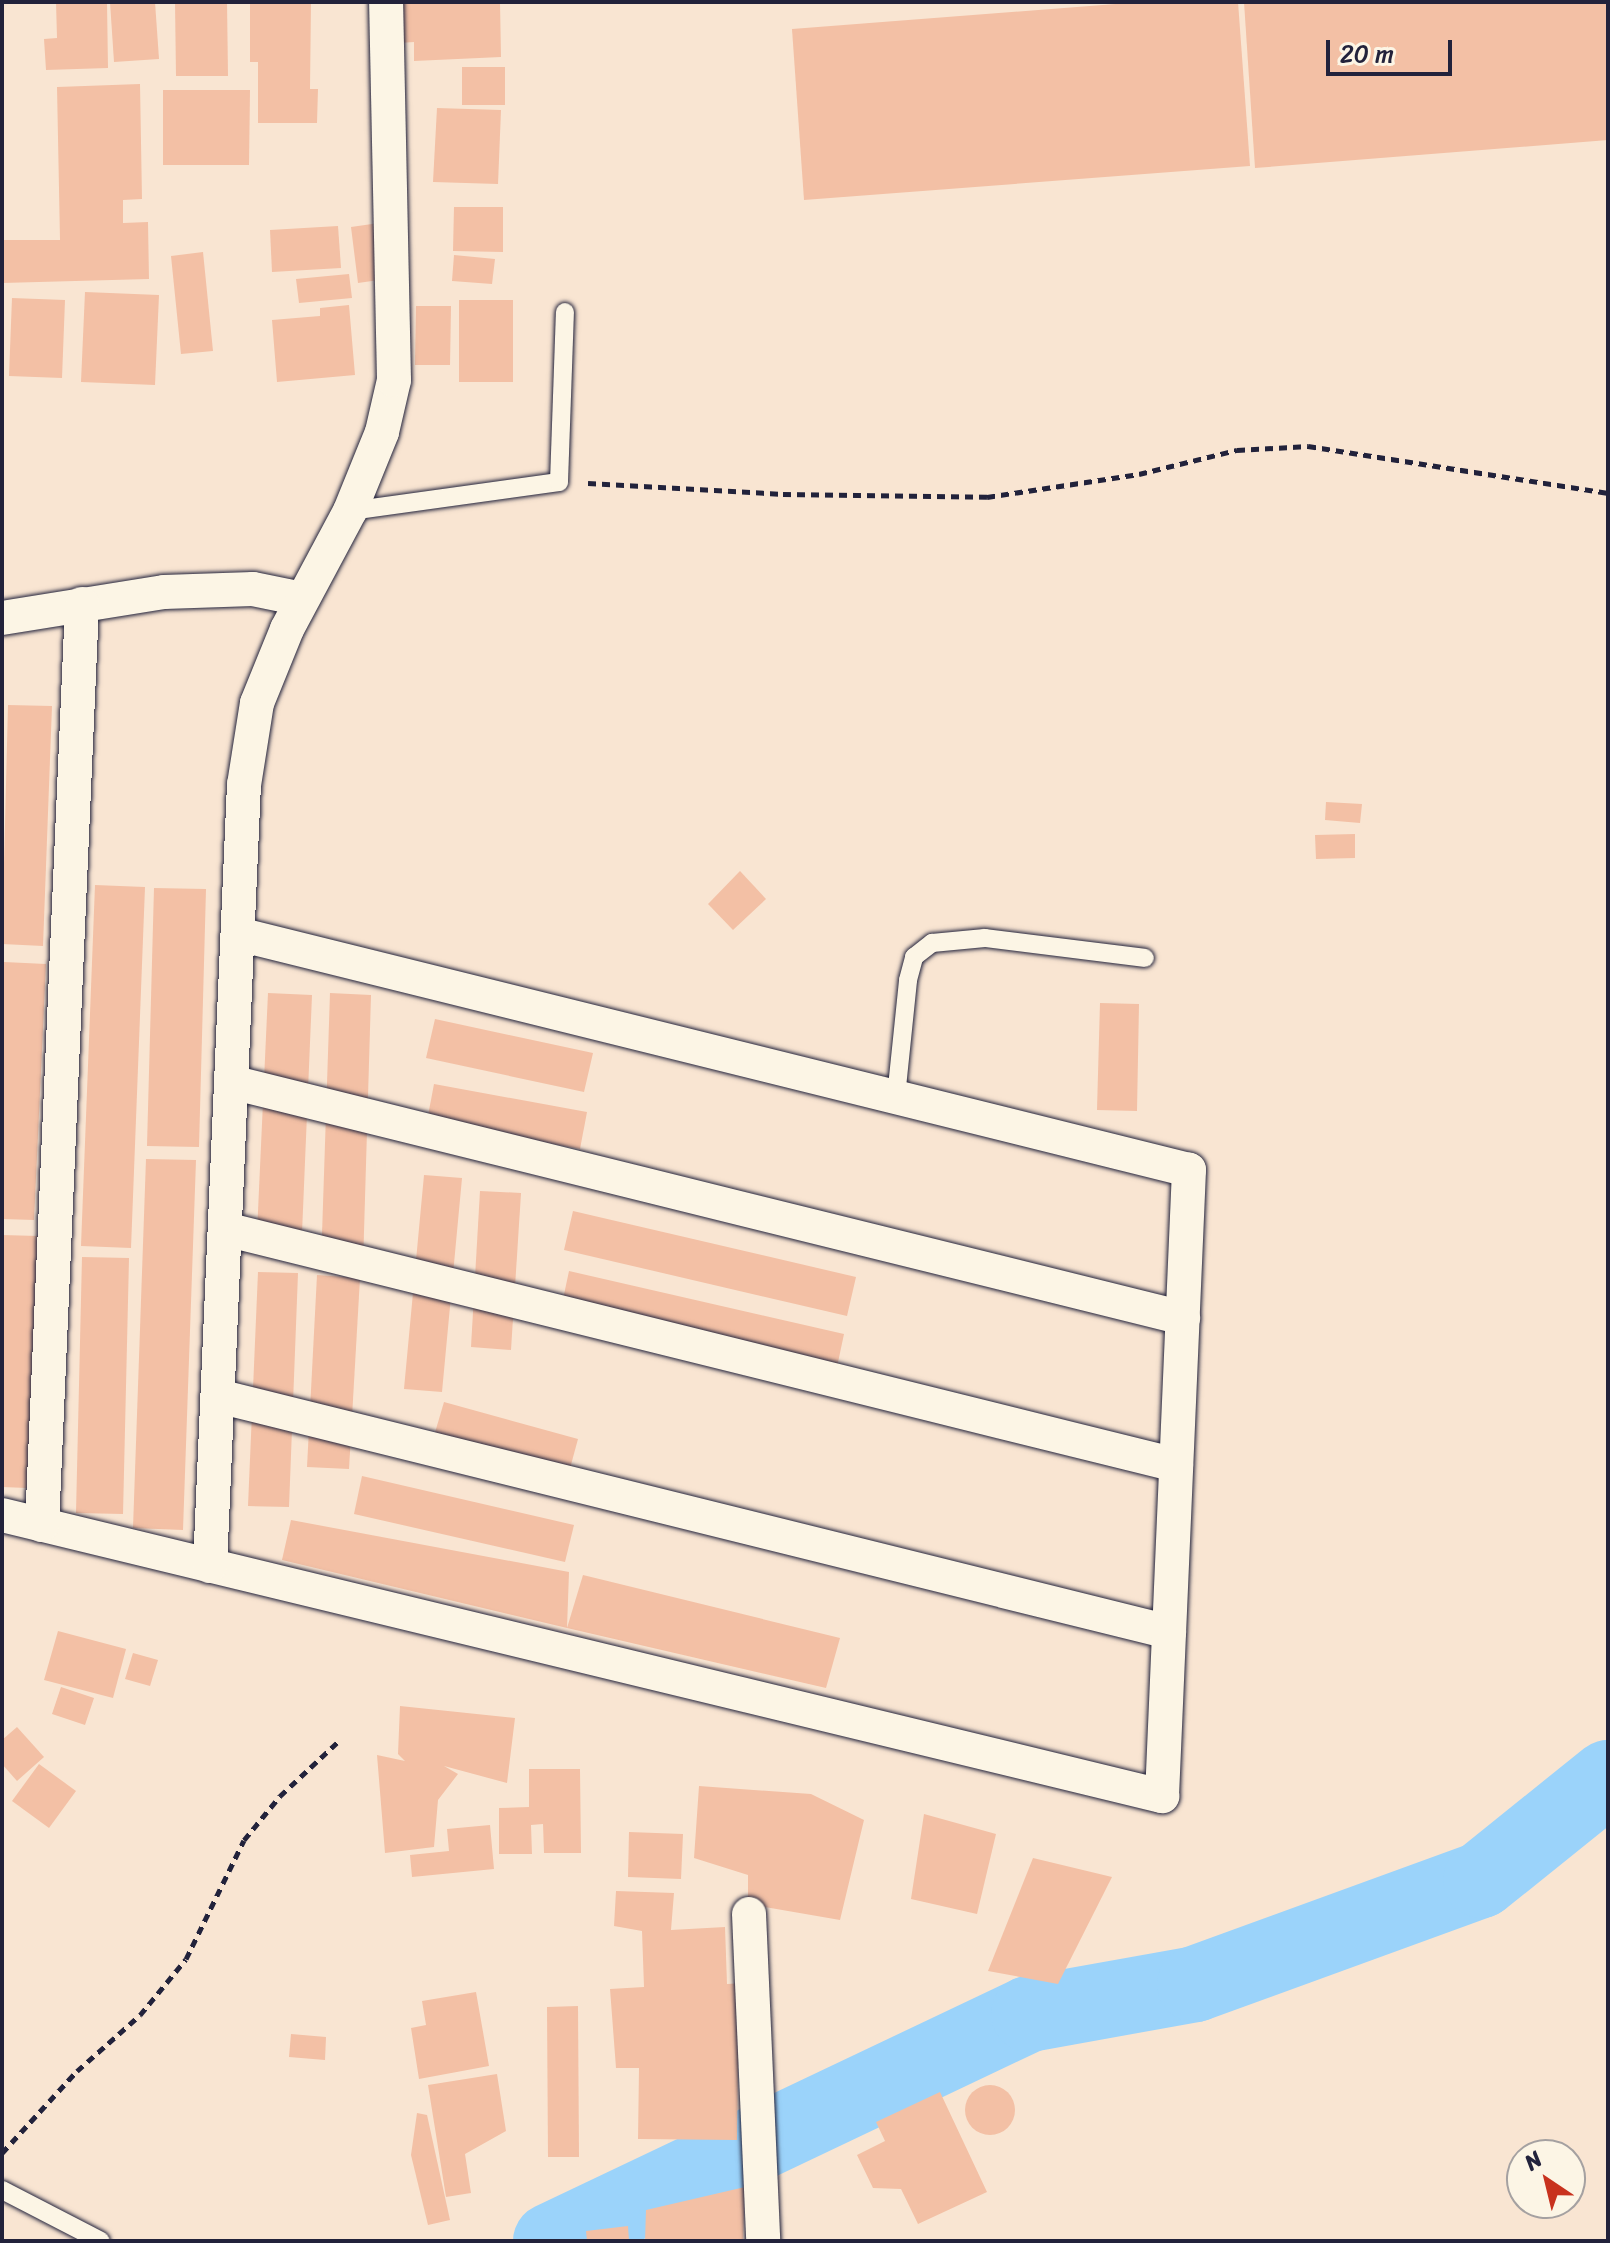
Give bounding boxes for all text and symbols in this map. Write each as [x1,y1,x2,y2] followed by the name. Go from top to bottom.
[1330,24,1456,74] scale bar
[1340,33,1394,75] text: 20 m
[1506,2139,1586,2219] north arrow
[1516,2140,1551,2181] text: N

